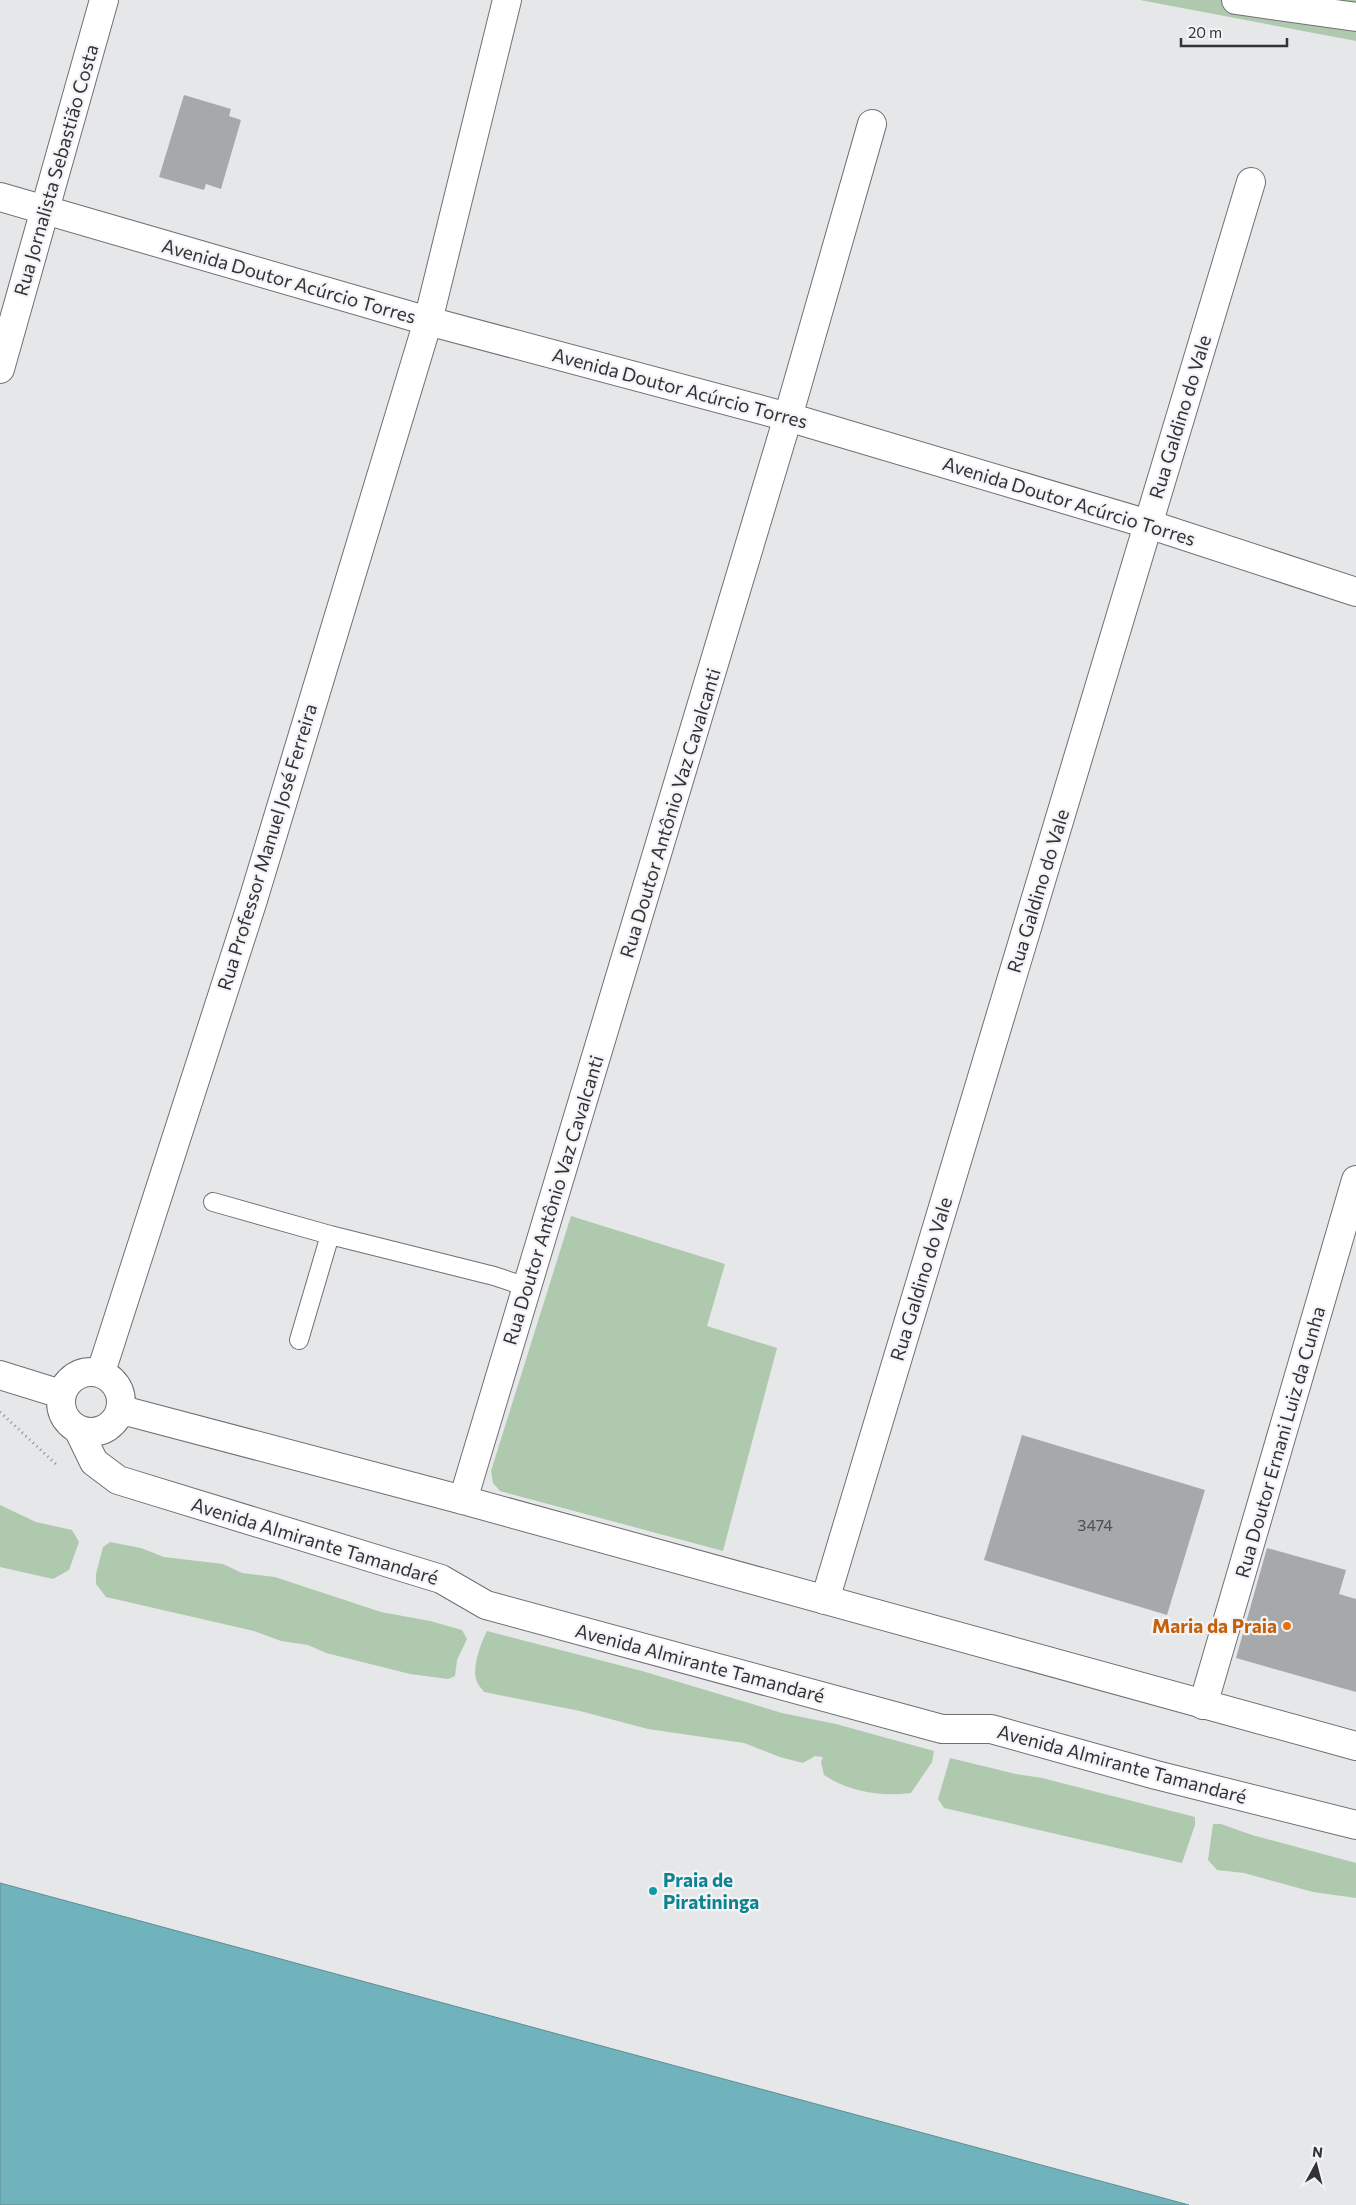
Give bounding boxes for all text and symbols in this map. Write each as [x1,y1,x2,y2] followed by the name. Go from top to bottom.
[1181,15,1287,47] scale bar
[1188,23,1222,41] text: 20 m
[9,41,103,298] street label: Rua Jornalista Sebastião Costa
[159,233,419,328] street label: Avenida Doutor Acúrcio Torres
[1144,332,1215,502] street label: Rua Galdino do Vale
[550,342,810,433] street label: Avenida Doutor Acúrcio Torres
[940,451,1198,550] street label: Avenida Doutor Acúrcio Torres
[614,665,725,961] street label: Rua Doutor Antônio Vaz Cavalcanti
[212,701,321,993] street label: Rua Professor Manuel José Ferreira
[1002,806,1073,976] street label: Rua Galdino do Vale
[497,1052,608,1348] street label: Rua Doutor Antônio Vaz Cavalcanti
[885,1194,956,1364] street label: Rua Galdino do Vale
[1230,1303,1329,1580] street label: Rua Doutor Ernani Luiz da Cunha
[189,1492,441,1589] street label: Avenida Almirante Tamandaré
[1077,1515,1113,1534] house number: 3474
[1152,1614,1277,1637] place label: Maria da Praia
[573,1618,827,1707] street label: Avenida Almirante Tamandaré
[1281,1620,1293,1632] marker: Maria da Praia
[995,1719,1249,1808] street label: Avenida Almirante Tamandaré
[663,1868,759,1913] place label: Praia de Piratininga
[647,1885,659,1897] marker: Praia de Piratininga
[1291,2140,1341,2190] north arrow
[1311,2143,1324,2161] text: N

